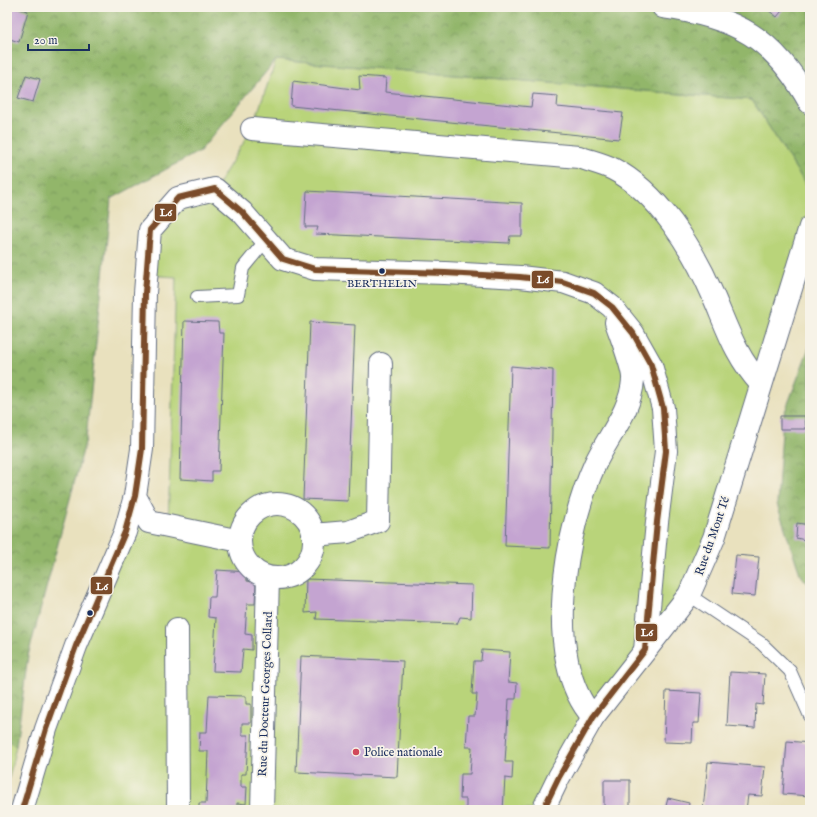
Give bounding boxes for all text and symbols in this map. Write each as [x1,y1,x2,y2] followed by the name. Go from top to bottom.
[28,26,89,52] scale bar
[34,33,57,48] text: 20 m
[154,203,177,222] line badge: L6
[159,206,174,220] text: L6
[377,266,387,276] marker: BERTHELIN
[531,270,554,289] line badge: L6
[536,273,551,287] text: L6
[347,277,418,291] place label: BERTHELIN
[692,494,733,578] street label: Rue du Mont Té
[90,576,113,595] line badge: L6
[95,580,110,594] text: L6
[85,608,95,618] unlabelled marker
[255,611,276,777] street label: Rue du Docteur Georges Collard
[635,623,658,642] line badge: L6
[640,626,655,640] text: L6
[364,745,443,760] place label: Police nationale
[351,747,361,757] marker: Police nationale

